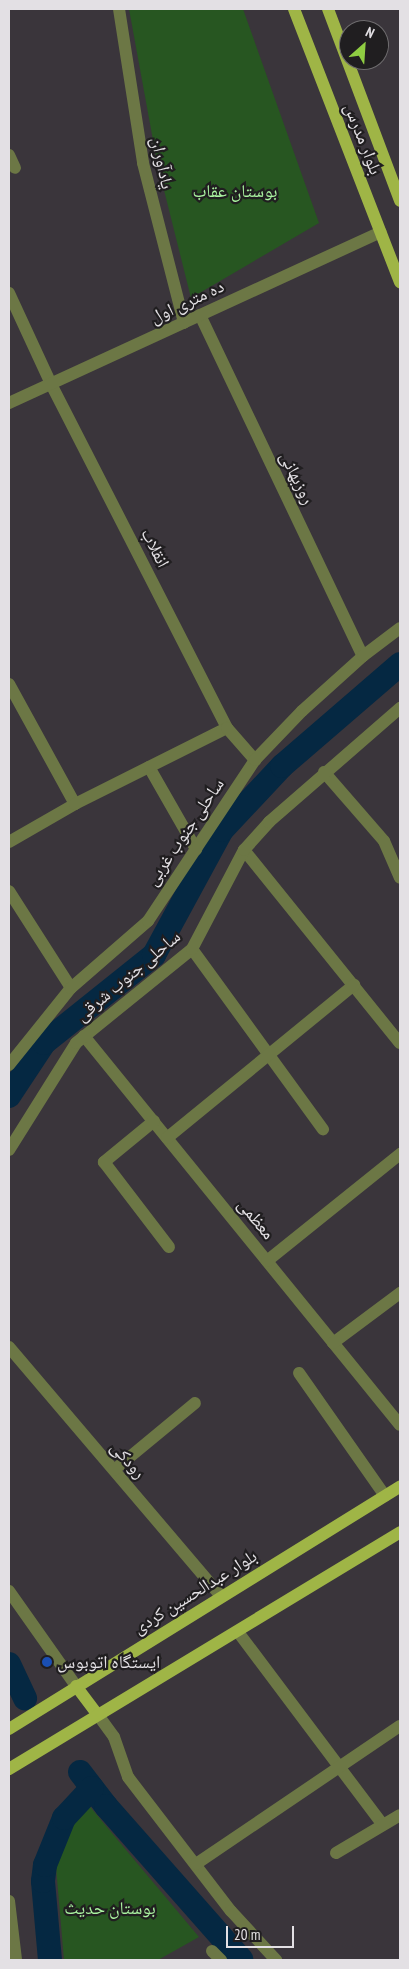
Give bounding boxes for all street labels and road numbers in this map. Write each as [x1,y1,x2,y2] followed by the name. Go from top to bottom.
[340,100,386,178] street label: بلوار مدرس
[146,135,178,191] street label: یادآوران
[147,276,227,328] street label: ده متری اول
[275,448,319,508] street label: روزبهانی
[136,525,174,571] street label: انقلاب
[141,774,229,890] street label: ساحلی جنوب غربی
[71,926,185,1026] street label: ساحلی جنوب شرقی
[233,1194,279,1244] street label: معظمی
[106,1437,150,1483] street label: رودکی
[129,1545,261,1639] street label: بلوار عبدالحسین کردی

